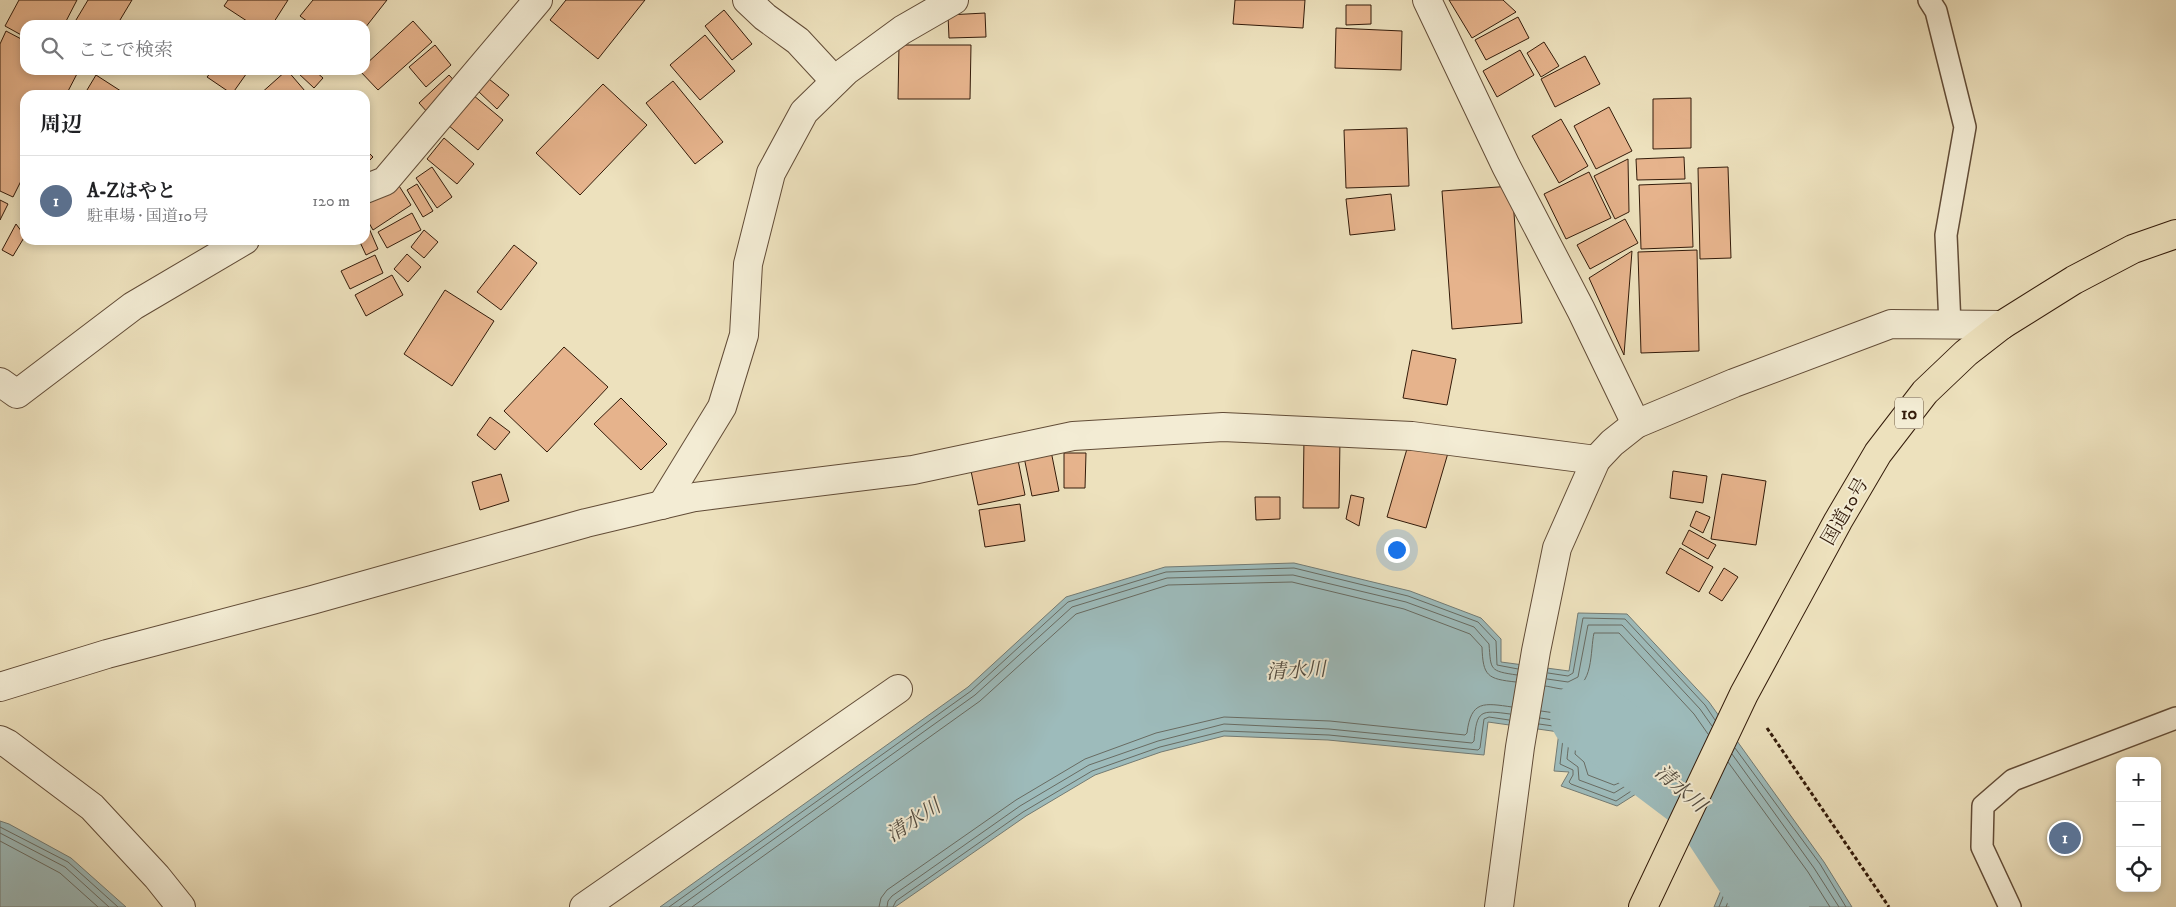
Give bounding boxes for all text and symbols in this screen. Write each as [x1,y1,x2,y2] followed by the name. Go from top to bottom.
[20,20,370,75] search box
[38,34,66,62] icon: search
[78,39,173,62] text: ここで検索
[40,112,82,138] text: 周辺
[87,180,176,203] text: A-Zはやと
[53,191,59,211] text: 1
[312,191,350,211] text: 120 m
[87,206,208,226] text: 駐車場 · 国道10号
[1895,398,1923,428] road number: 10
[1817,474,1874,550] street label: 国道10号
[1384,537,1410,563] your location
[1265,657,1329,686] water label: 清水川
[2116,757,2161,892] map controls
[2116,757,2161,802] button: +
[1649,760,1712,820] water label: 清水川
[882,793,947,848] water label: 清水川
[2116,802,2161,847] button: −
[2049,819,2081,857] pin: 1
[2116,847,2161,892] button: locate

